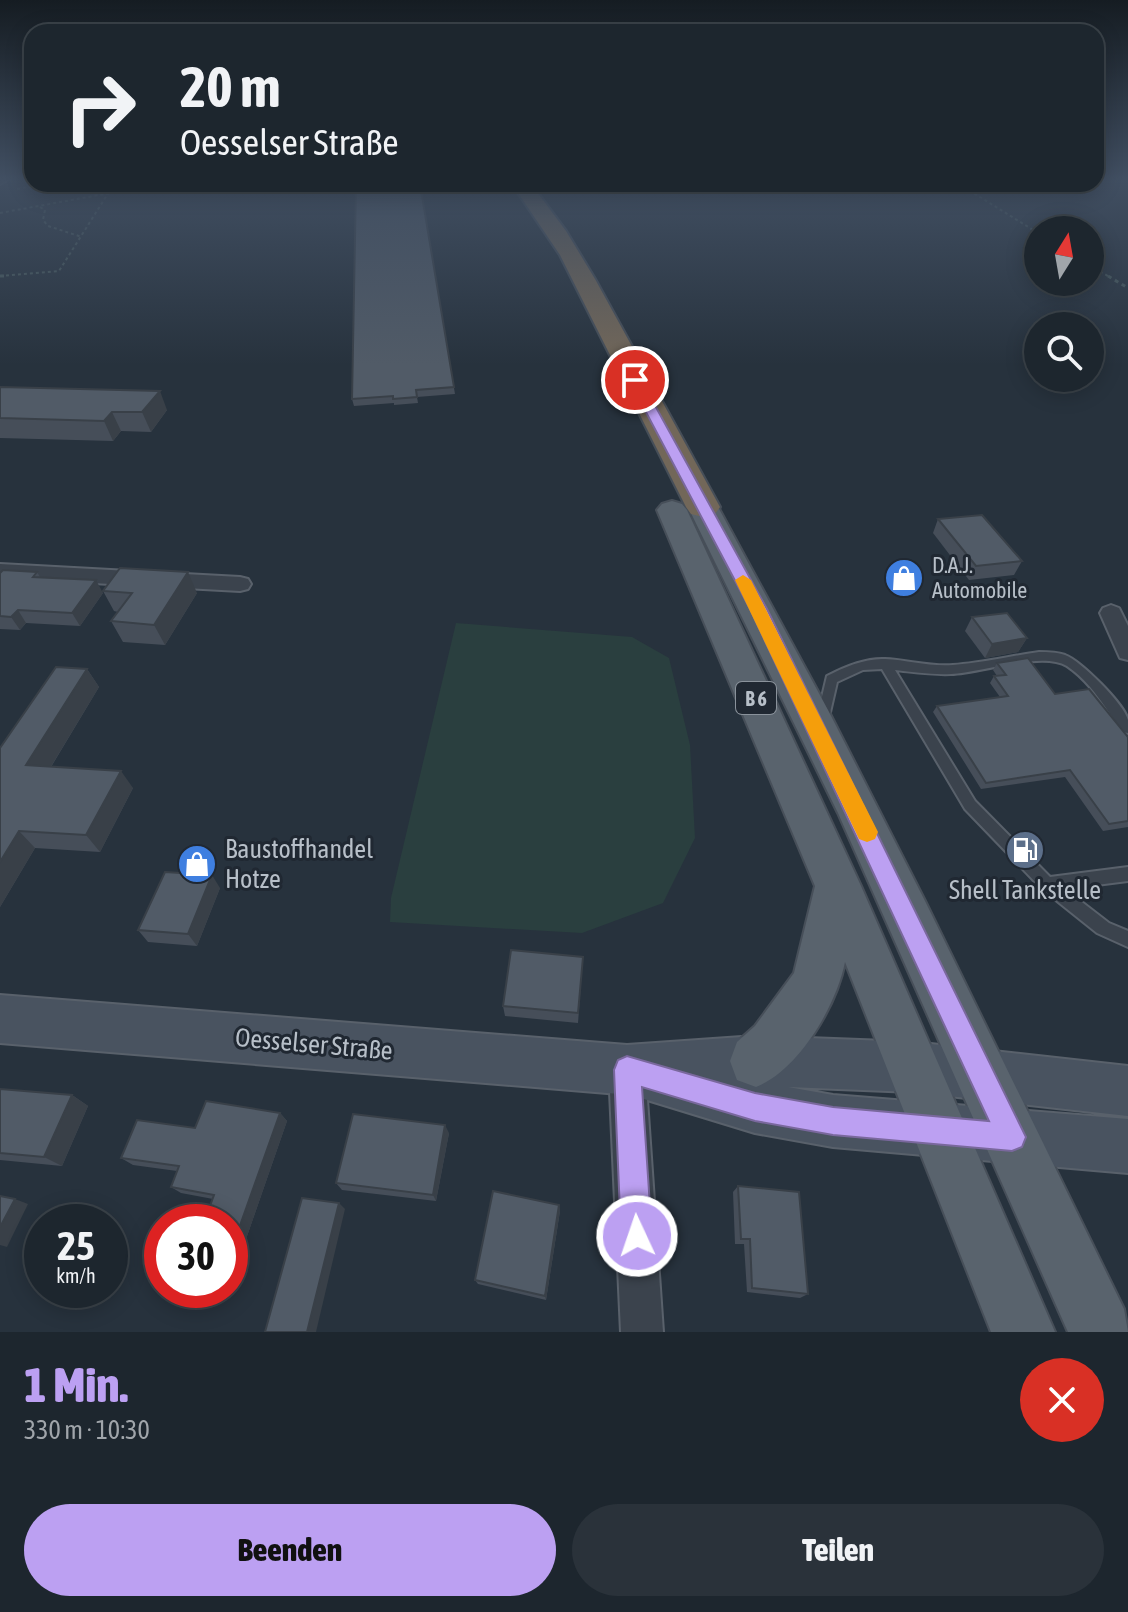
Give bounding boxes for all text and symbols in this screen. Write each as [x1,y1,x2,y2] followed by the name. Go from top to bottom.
[180,55,281,119] text: 20 m
[48,56,152,160] icon: right
[180,121,399,163] text: Oesselser Straße
[1024,216,1104,296] north arrow
[1024,216,1104,392] map controls
[1024,312,1104,392] button: search
[601,346,669,414] pin
[613,358,657,402] icon: arrive
[932,552,1027,603] place label: D.A.J. Automobile
[883,557,925,599] shop icon: D.A.J. Automobile
[736,682,776,714] road number: B 6
[1004,829,1046,871] fuel station icon: Shell Tankstelle
[225,834,373,894] place label: Baustoffhandel Hotze
[176,843,218,885] shop icon: Baustoffhandel Hotze
[949,875,1101,905] place label: Shell Tankstelle
[234,1022,394,1066] street label: Oesselser Straße
[595,1194,679,1278] position arrow
[144,1204,248,1308] speed limit sign: 30
[57,1223,95,1268] text: 25
[56,1264,96,1287] text: km/h
[24,1357,128,1412] text: 1 Min.
[1020,1358,1104,1442] button: close
[24,1415,150,1445] text: 330 m · 10:30
[24,1504,556,1596] button: Beenden
[572,1504,1104,1596] button: Teilen

